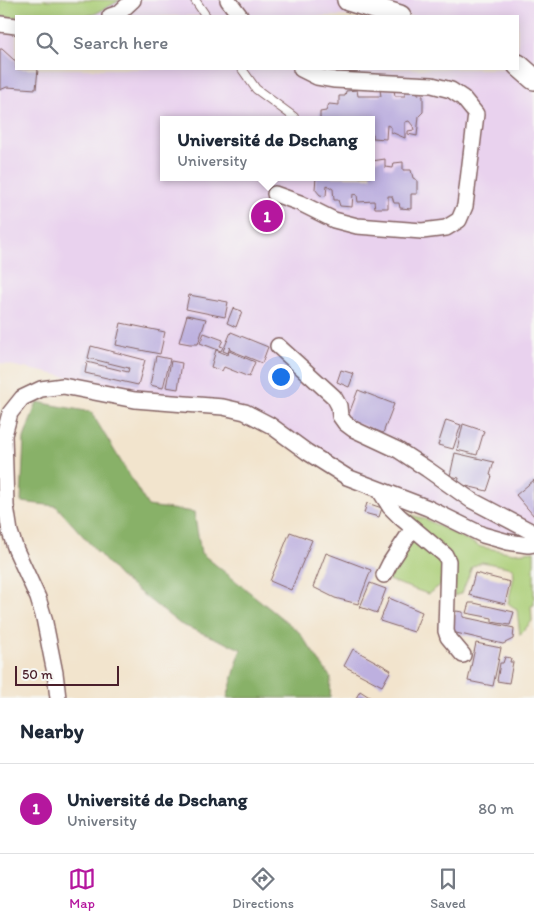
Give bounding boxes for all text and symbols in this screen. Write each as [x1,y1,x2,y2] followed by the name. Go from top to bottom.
[15,15,519,70] search box
[33,29,61,57] icon: search
[73,31,168,54] text: Search here
[160,116,375,181] popup
[177,128,358,151] text: Université de Dschang
[177,151,247,170] text: University
[251,197,283,235] pin: 1
[268,364,294,390] your location
[15,663,119,686] scale bar
[22,666,53,683] text: 50 m
[20,718,84,743] text: Nearby
[67,788,247,811] text: Université de Dschang
[32,799,40,818] text: 1
[478,799,514,818] text: 80 m
[67,811,137,830] text: University
[68,865,96,912] tab: Map
[232,865,294,912] tab: Directions
[430,865,466,912] tab: Saved

